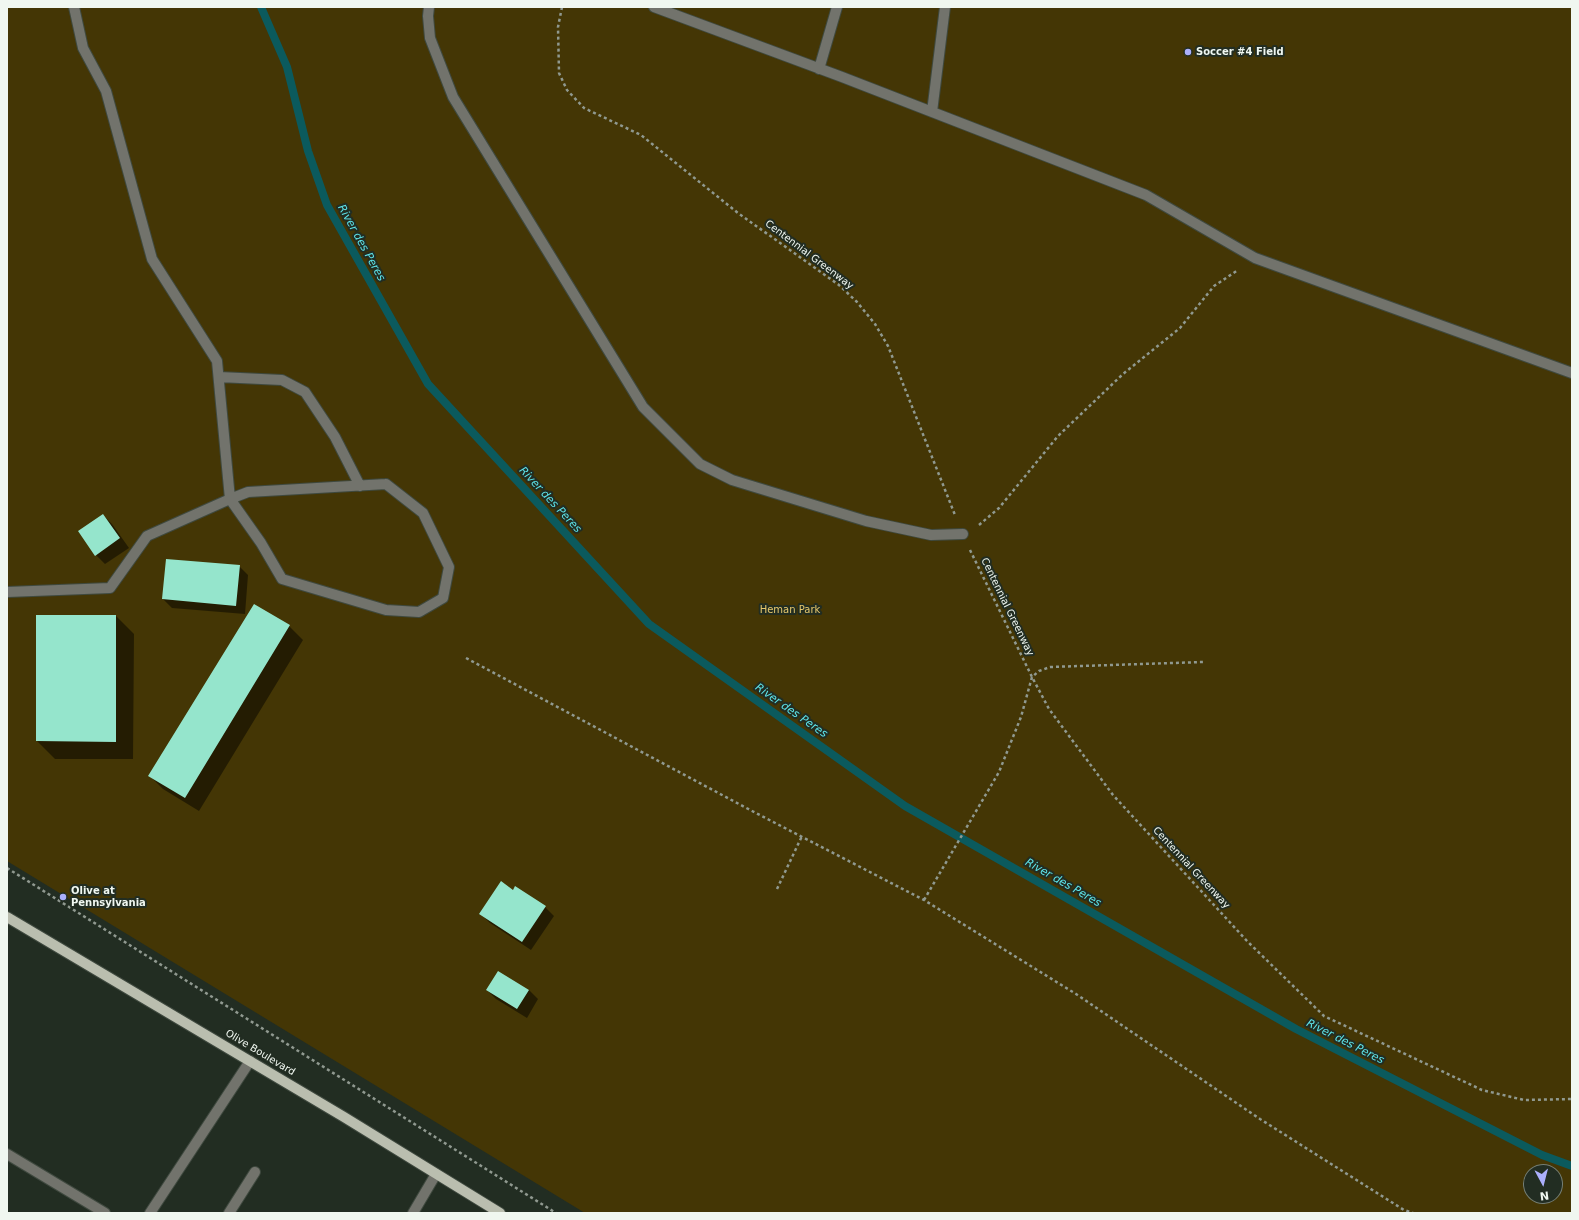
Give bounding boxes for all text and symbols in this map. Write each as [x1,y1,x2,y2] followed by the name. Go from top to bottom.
[1196,46,1284,58] place label: Soccer #4 Field
[1183,47,1193,57] marker: Soccer #4 Field
[335,202,387,284] water label: River des Peres
[762,218,856,292] street label: Centennial Greenway
[516,464,584,536] water label: River des Peres
[978,556,1036,658] street label: Centennial Greenway
[760,604,820,616] park label: Heman Park
[752,681,830,741] water label: River des Peres
[1150,825,1232,911] street label: Centennial Greenway
[1023,856,1103,910] water label: River des Peres
[71,885,146,908] place label: Olive at Pennsylvania
[58,892,68,902] marker: Olive at Pennsylvania
[1304,1017,1386,1067] water label: River des Peres
[223,1027,297,1079] street label: Olive Boulevard
[1523,1164,1563,1204] north arrow
[1539,1188,1550,1202] text: N

